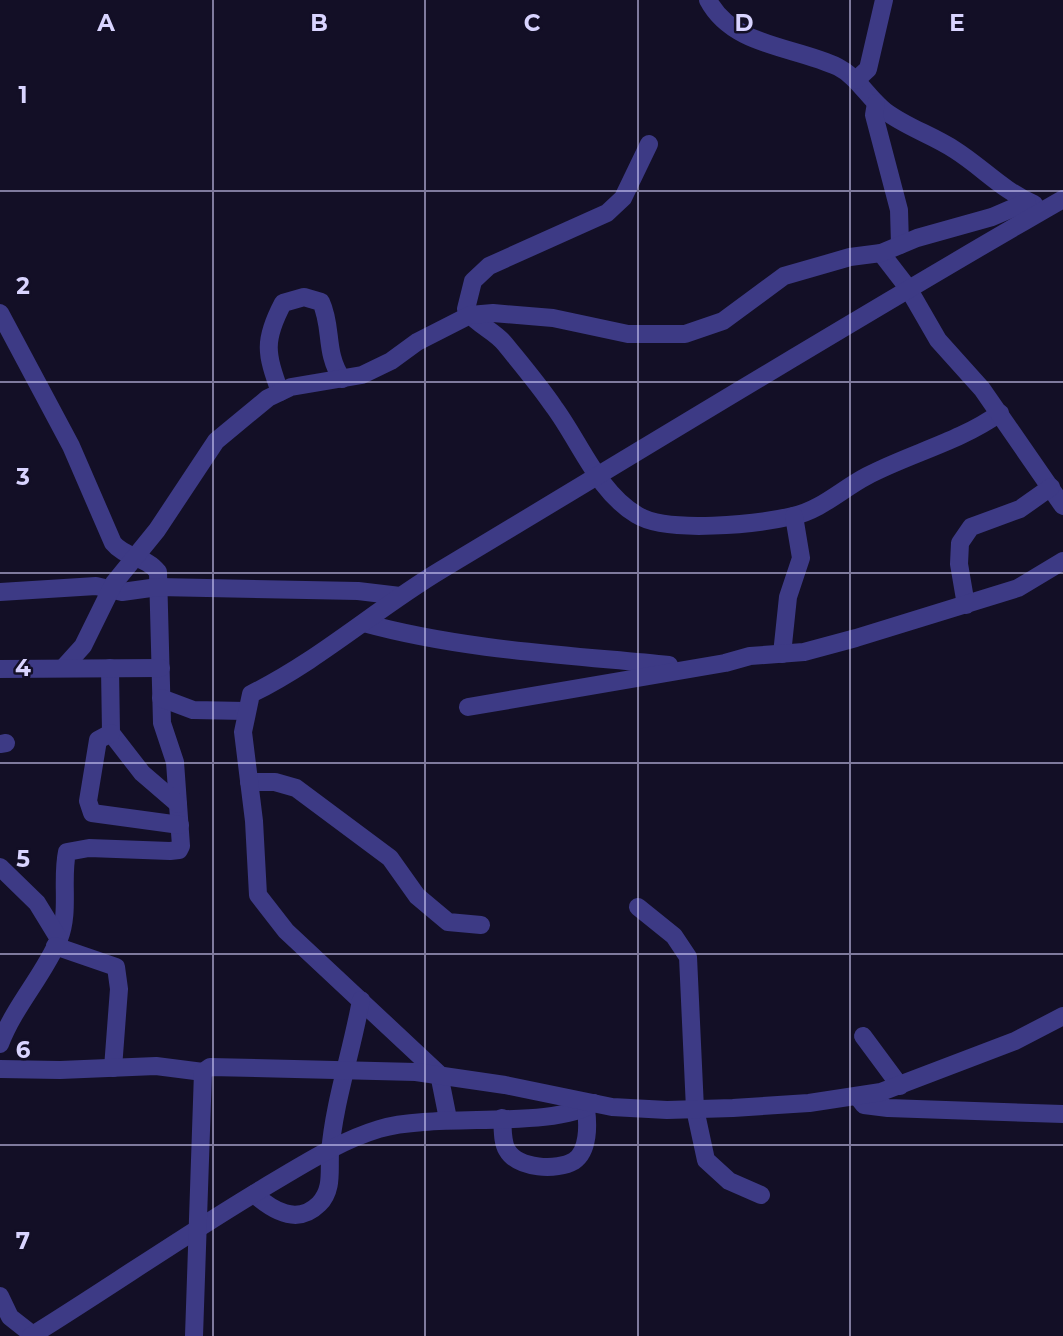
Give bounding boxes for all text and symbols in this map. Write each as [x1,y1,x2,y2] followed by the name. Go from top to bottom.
[96,9,115,37] text: A
[310,9,328,37] text: B
[524,9,541,37] text: C
[735,9,754,37] text: D
[949,9,965,37] text: E
[18,81,28,109] text: 1
[16,272,30,300] text: 2
[15,463,30,491] text: 3
[15,654,31,682] text: 4
[16,845,30,873] text: 5
[16,1036,31,1064] text: 6
[16,1227,30,1255] text: 7

